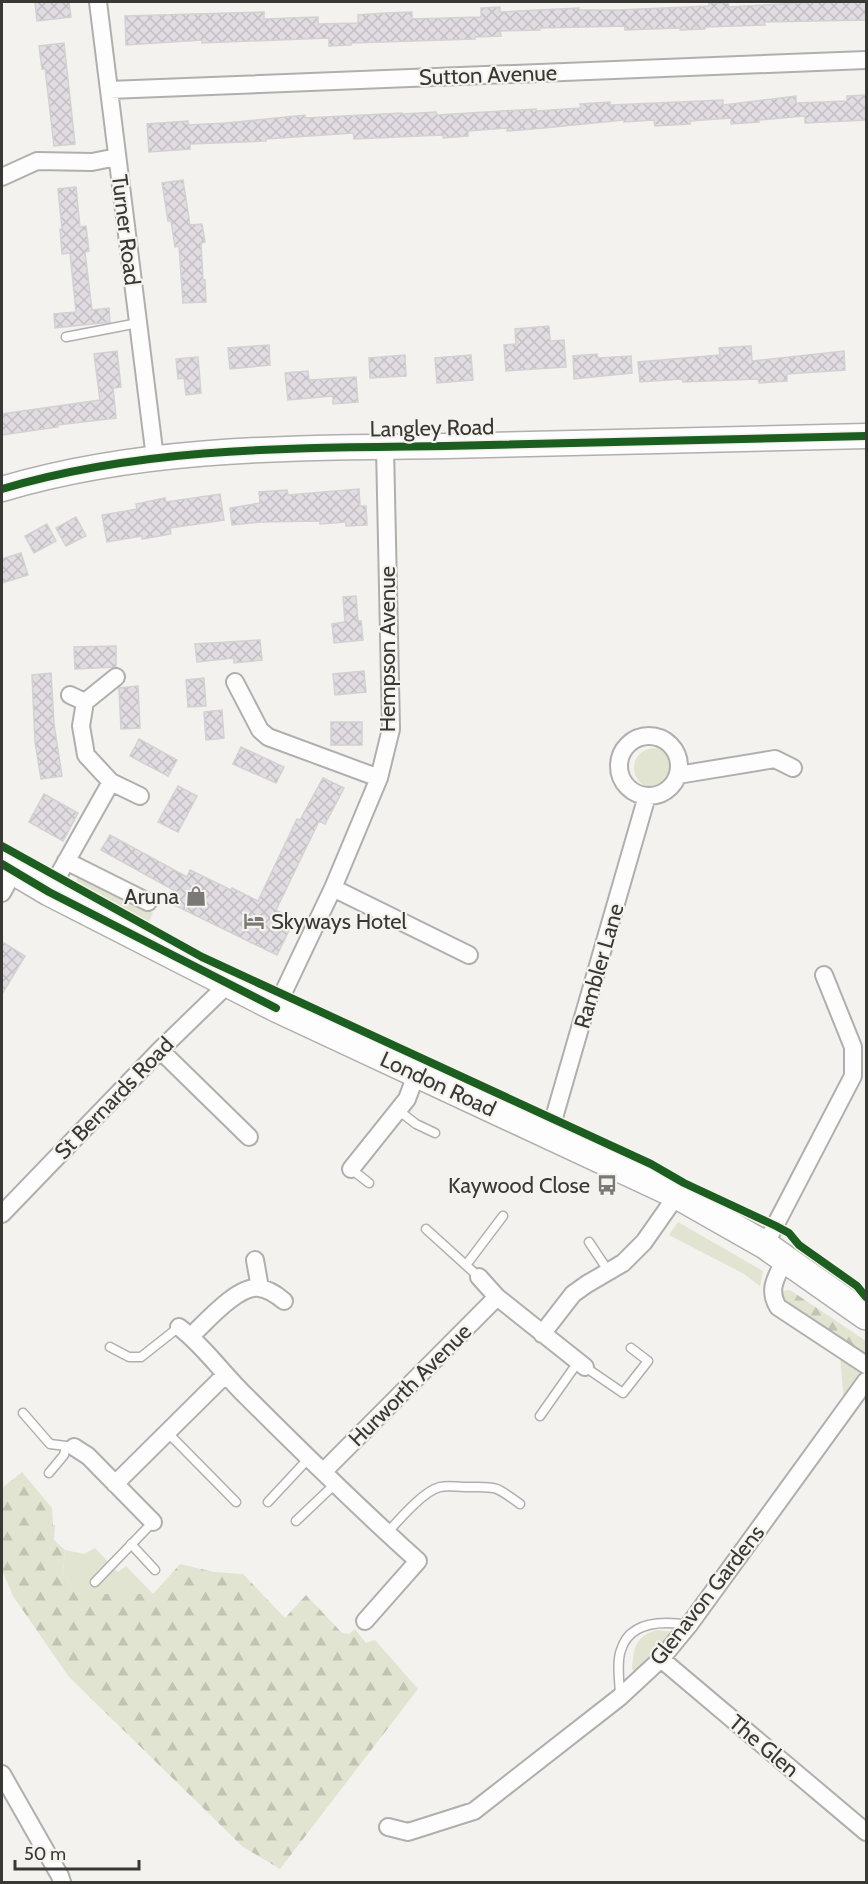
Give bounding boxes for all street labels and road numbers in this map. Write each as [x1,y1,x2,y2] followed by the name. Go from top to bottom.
[419,59,557,91] street label: Sutton Avenue
[106,173,146,287] street label: Turner Road
[369,413,495,443] street label: Langley Road
[374,566,401,732] street label: Hempson Avenue
[568,900,630,1032] street label: Rambler Lane
[49,1031,179,1165] street label: St Bernards Road
[376,1045,500,1123] street label: London Road
[343,1318,477,1452] street label: Hurworth Avenue
[644,1520,770,1670] street label: Glenavon Gardens
[724,1709,804,1783] street label: The Glen

